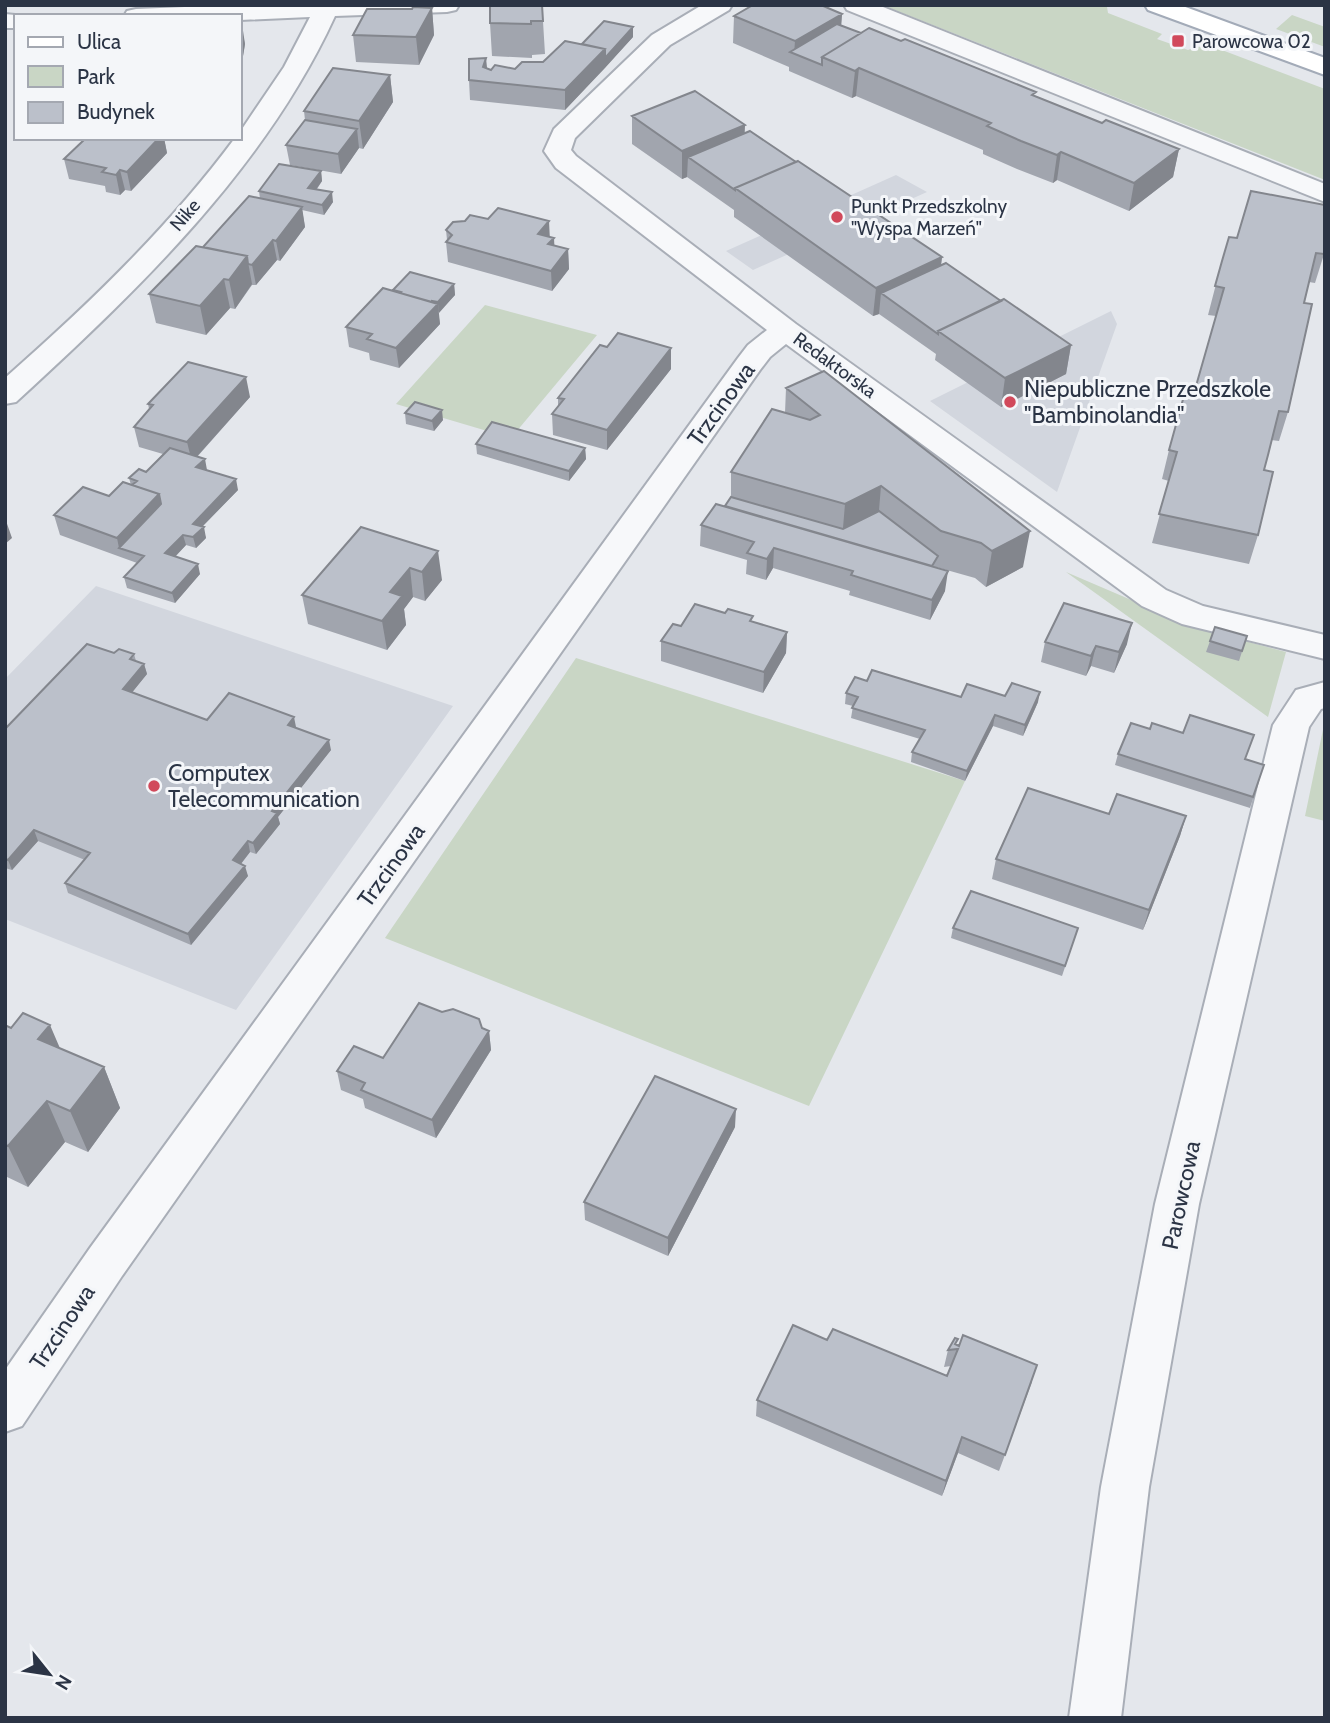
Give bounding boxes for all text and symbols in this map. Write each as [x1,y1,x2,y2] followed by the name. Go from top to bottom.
[14,14,242,140] legend
[77,29,121,54] text: Ulica
[1192,30,1311,53] place label: Parowcowa 02
[1170,33,1186,49] marker: Parowcowa 02
[77,64,115,89] text: Park
[77,99,155,124] text: Budynek
[165,194,205,236] street label: Nike
[851,195,1007,240] place label: Punkt Przedszkolny "Wyspa Marzeń"
[829,209,845,225] marker: Punkt Przedszkolny "Wyspa Marzeń"
[789,327,881,403] street label: Redaktorska
[681,357,761,451] street label: Trzcinowa
[1024,375,1271,429] place label: Niepubliczne Przedszkole "Bambinolandia"
[1002,394,1018,410] marker: Niepubliczne Przedszkole "Bambinolandia"
[168,759,360,813] place label: Computex Telecommunication
[146,778,162,794] marker: Computex Telecommunication
[351,818,431,912] street label: Trzcinowa
[1156,1138,1206,1252] street label: Parowcowa
[23,1279,101,1375] street label: Trzcinowa
[14,1639,84,1709] north arrow
[50,1671,77,1694] text: N

